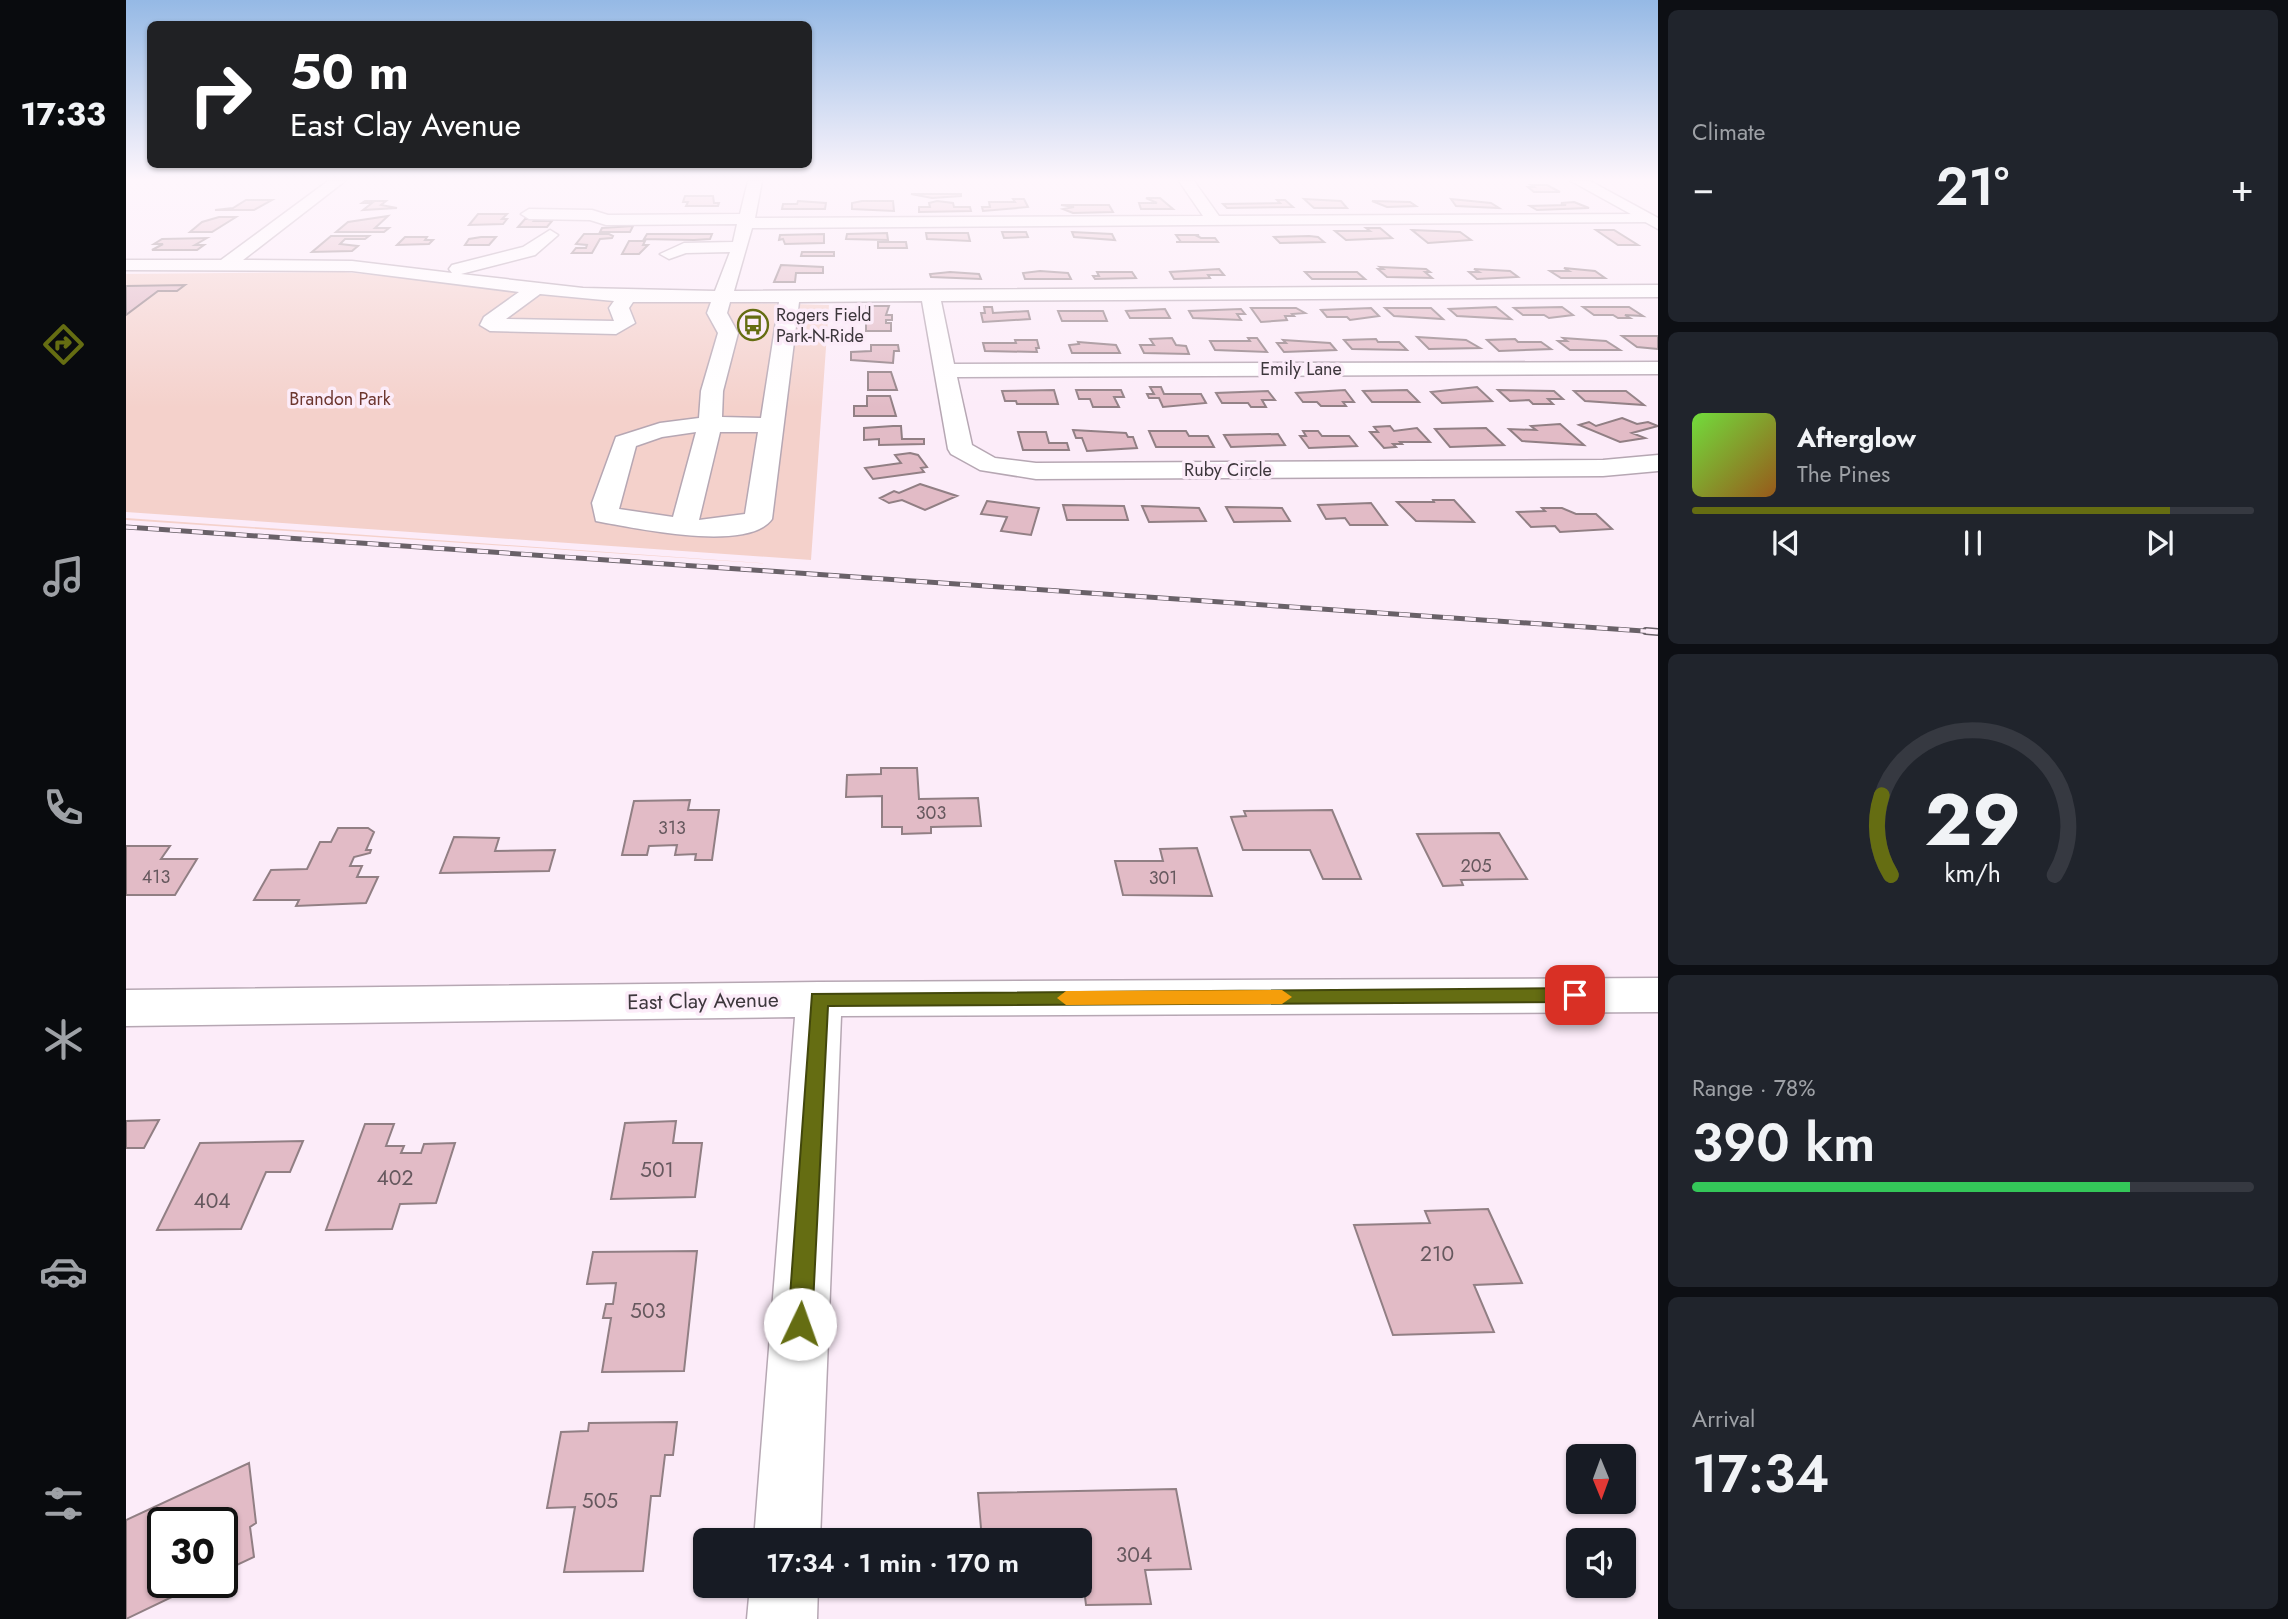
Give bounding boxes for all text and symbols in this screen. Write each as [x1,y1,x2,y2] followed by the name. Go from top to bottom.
[290,37,409,107] text: 50 m
[175,49,266,140] icon: right
[20,91,106,137] text: 17:33
[290,102,521,148] text: East Clay Avenue
[1692,115,1765,149] text: Climate
[1936,149,2009,225] text: 21°
[1692,160,1714,215] text: −
[2231,160,2254,215] text: +
[776,302,872,349] place label: Rogers Field Park-N-Ride
[736,308,770,342] bus stop icon: Rogers Field Park-N-Ride
[39,320,88,369] icon: directions
[1260,356,1342,382] street label: Emily Lane
[289,386,391,412] park label: Brandon Park
[1797,419,1916,457] text: Afterglow
[1184,457,1272,483] street label: Ruby Circle
[1797,457,1890,491] text: The Pines
[1767,524,1805,562] icon: previous
[1954,524,1992,562] icon: pause
[2141,524,2179,562] icon: next
[39,552,88,601] icon: music
[1925,768,2021,873] text: 29
[39,783,88,832] icon: phone
[916,800,946,826] house number: 303
[658,815,686,841] house number: 313
[1460,853,1492,879] house number: 205
[1945,855,2001,891] text: km/h
[142,864,170,890] house number: 413
[1149,865,1177,891] house number: 301
[1545,965,1605,1025] pin
[1556,976,1594,1014] icon: arrive
[627,985,779,1017] street label: East Clay Avenue
[39,1015,88,1064] icon: climate
[1692,1071,1816,1105] text: Range · 78%
[1692,1105,1875,1181] text: 390 km
[640,1155,674,1185] house number: 501
[377,1163,413,1193] house number: 402
[193,1186,231,1216] house number: 404
[1420,1239,1454,1269] house number: 210
[39,1247,88,1296] icon: car
[763,1287,837,1361] position arrow
[630,1296,666,1326] house number: 503
[1692,1402,1755,1436] text: Arrival
[1692,1436,1830,1512] text: 17:34
[1566,1444,1636,1514] north arrow
[1566,1444,1636,1598] map controls
[39,1479,88,1528] icon: filters
[582,1486,618,1516] house number: 505
[147,1507,238,1598] speed limit sign: 30
[1566,1528,1636,1598] button: sound
[1116,1540,1152,1570] house number: 304
[766,1544,1019,1582] text: 17:34 · 1 min · 170 m

